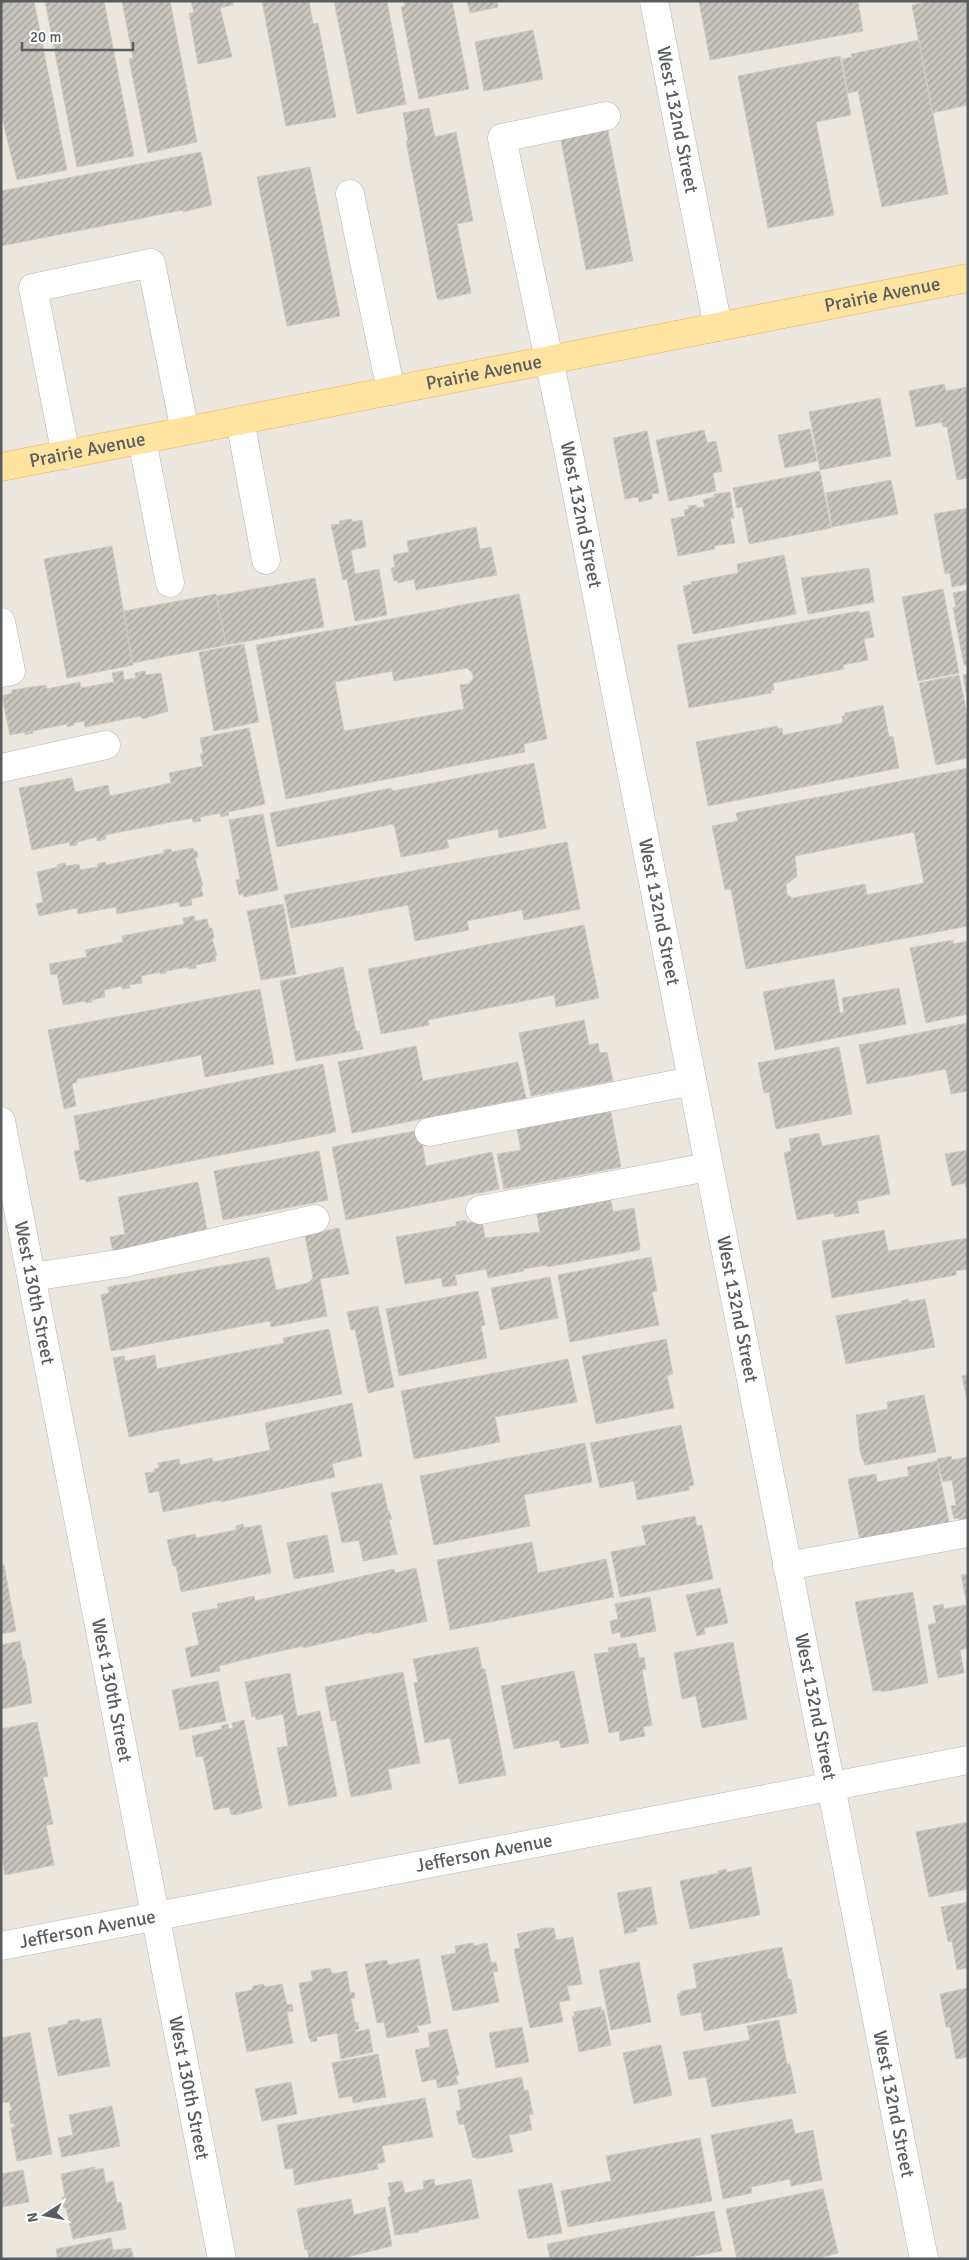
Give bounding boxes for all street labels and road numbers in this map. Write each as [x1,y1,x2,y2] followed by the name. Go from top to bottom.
[651,44,704,196] street label: West 132nd Street
[822,272,942,318] street label: Prairie Avenue
[424,350,544,396] street label: Prairie Avenue
[27,427,147,473] street label: Prairie Avenue
[555,439,607,590] street label: West 132nd Street
[633,836,685,988] street label: West 132nd Street
[9,1219,60,1367] street label: West 130th Street
[711,1234,763,1385] street label: West 132nd Street
[86,1617,137,1764] street label: West 130th Street
[789,1631,842,1782] street label: West 132nd Street
[414,1828,555,1878] street label: Jefferson Avenue
[17,1904,158,1954] street label: Jefferson Avenue
[163,2014,215,2162] street label: West 130th Street
[867,2029,920,2180] street label: West 132nd Street

